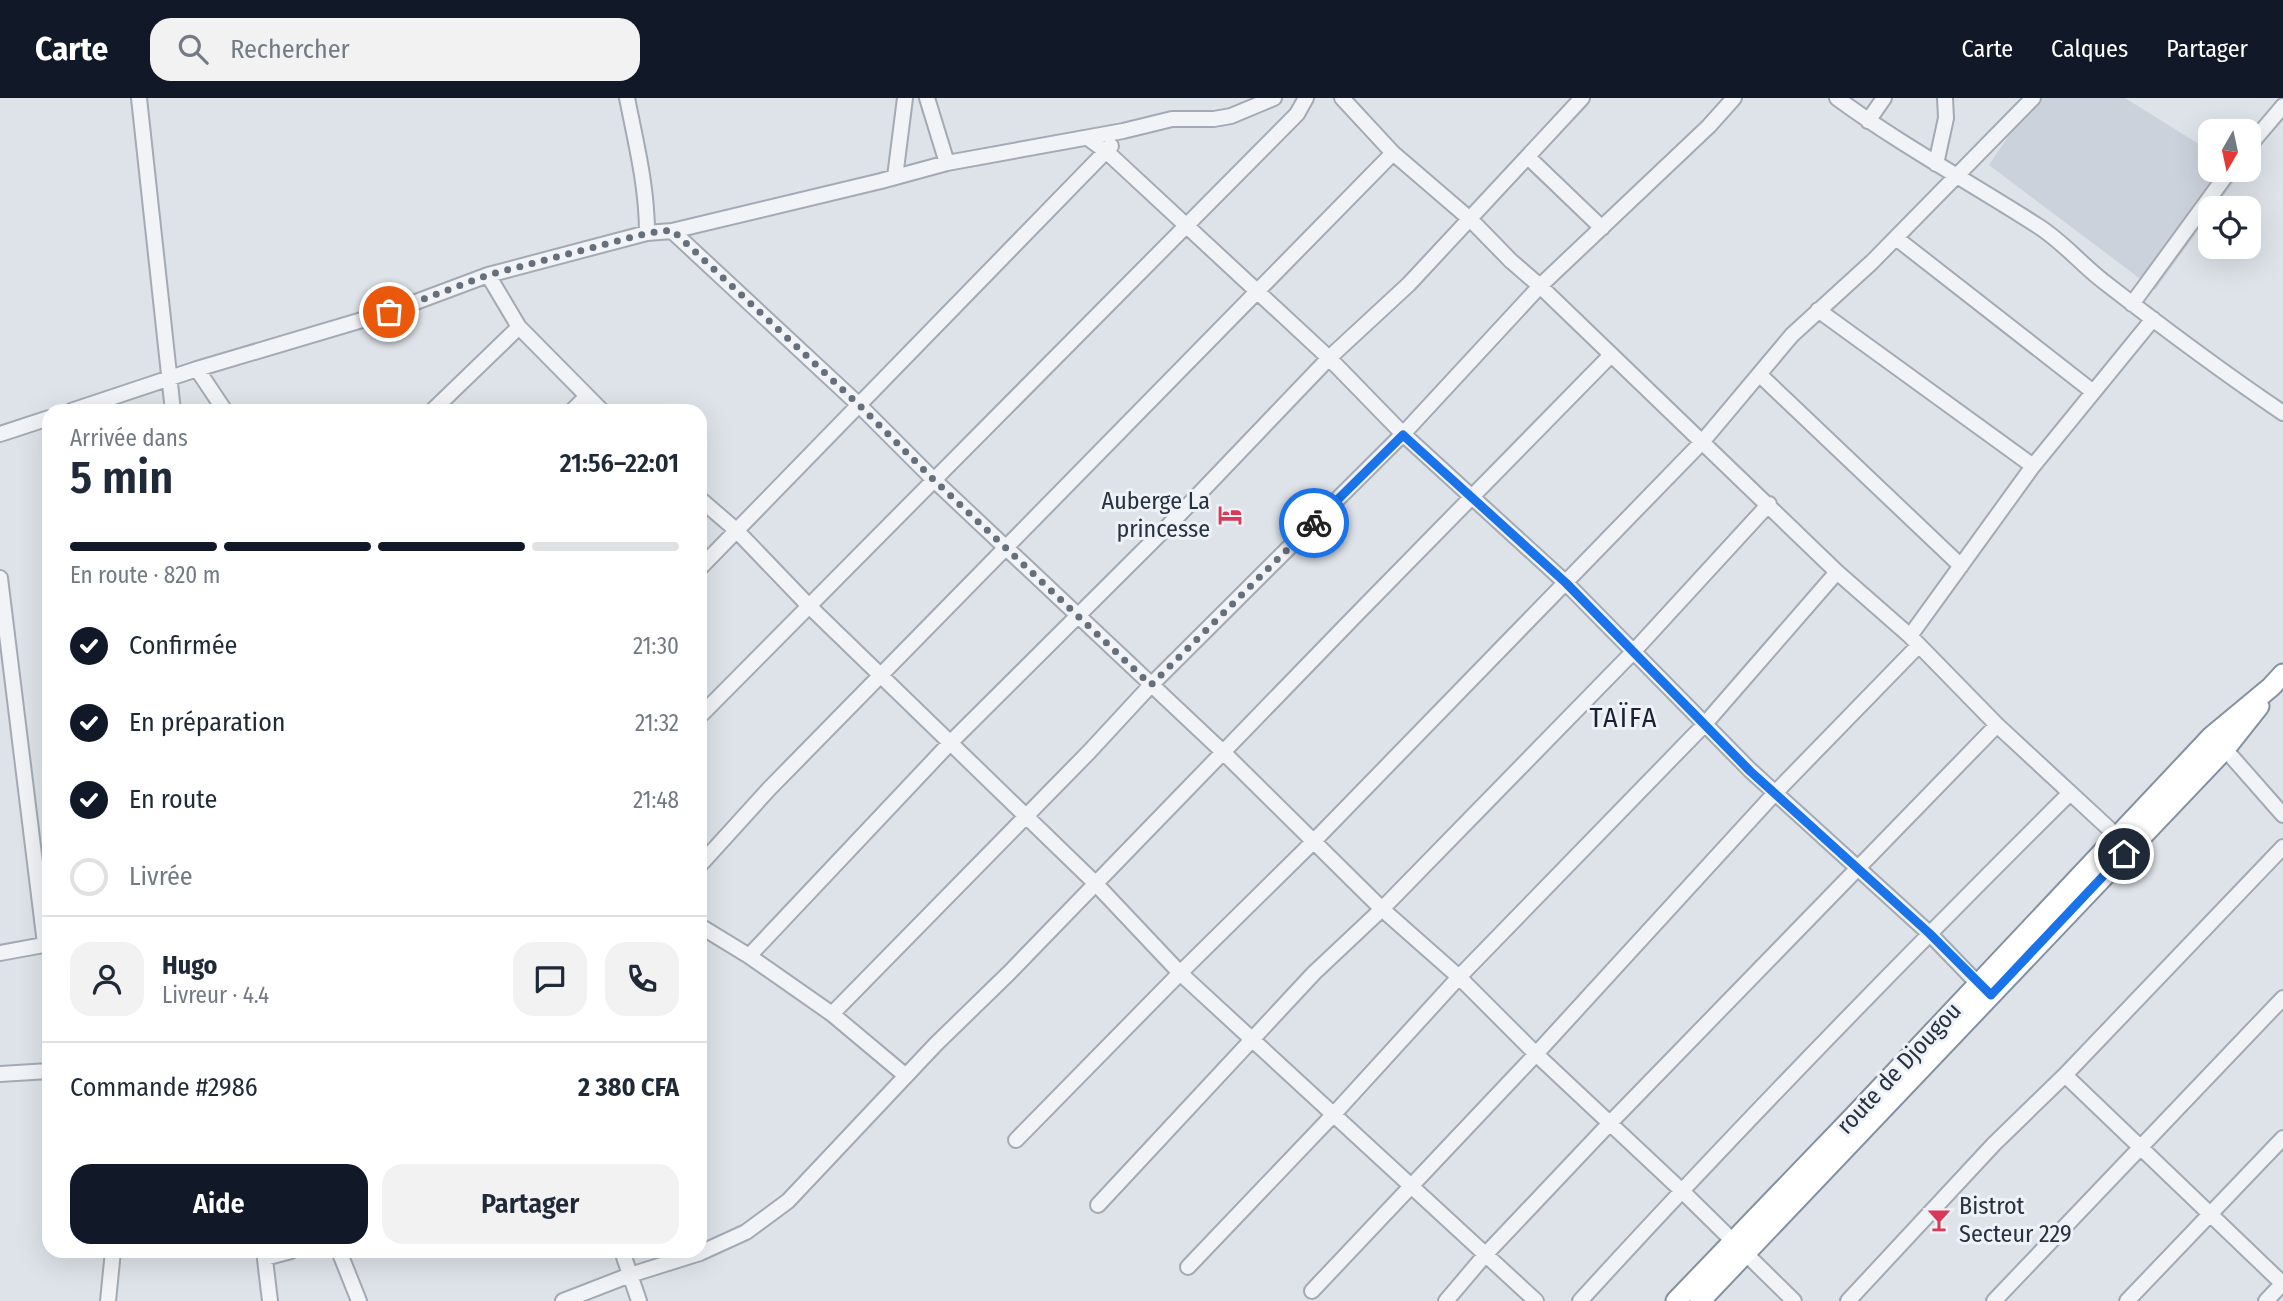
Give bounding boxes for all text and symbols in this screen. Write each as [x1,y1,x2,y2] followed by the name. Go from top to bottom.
[150,18,640,81] search box
[35,29,108,69] text: Carte
[174,30,212,68] icon: search
[230,34,350,65] text: Rechercher
[1962,35,2013,63] text: Carte
[2051,35,2128,63] text: Calques
[2166,35,2248,63] text: Partager
[2198,119,2261,182] north arrow
[2198,119,2261,259] map controls
[2198,196,2261,259] button: locate
[359,282,419,342] pin
[370,293,408,331] icon: bag
[70,424,188,452] text: Arrivée dans
[560,448,679,479] text: 21:56–22:01
[70,450,173,505] text: 5 min
[1102,487,1210,543] place label: Auberge La princesse
[1279,488,1349,558] courier
[1216,501,1244,529] hotel icon: Auberge La princesse
[1295,504,1333,542] icon: bike
[70,561,220,589] text: En route · 820 m
[70,627,108,665] icon: check
[129,630,237,661] text: Confirmée
[633,632,679,660] text: 21:30
[1589,701,1659,734] district label: TAÏFA
[70,704,108,742] icon: check
[129,707,286,738] text: En préparation
[635,709,679,737] text: 21:32
[70,781,108,819] icon: check
[129,784,217,815] text: En route
[633,786,679,814] text: 21:48
[2094,824,2154,884] pin
[2105,835,2143,873] icon: home
[129,861,193,892] text: Livrée
[70,942,144,1016] button: person
[513,942,587,1016] button: chat
[605,942,679,1016] button: phone
[162,950,217,981] text: Hugo
[162,981,269,1009] text: Livreur · 4.4
[1831,996,1967,1140] street label: route de Djougou
[70,1072,258,1103] text: Commande #2986
[578,1072,679,1103] text: 2 380 CFA
[70,1164,368,1244] button: Aide
[382,1164,679,1244] button: Partager
[1959,1192,2072,1248] place label: Bistrot Secteur 229
[1925,1206,1953,1234] bar icon: Bistrot Secteur 229

